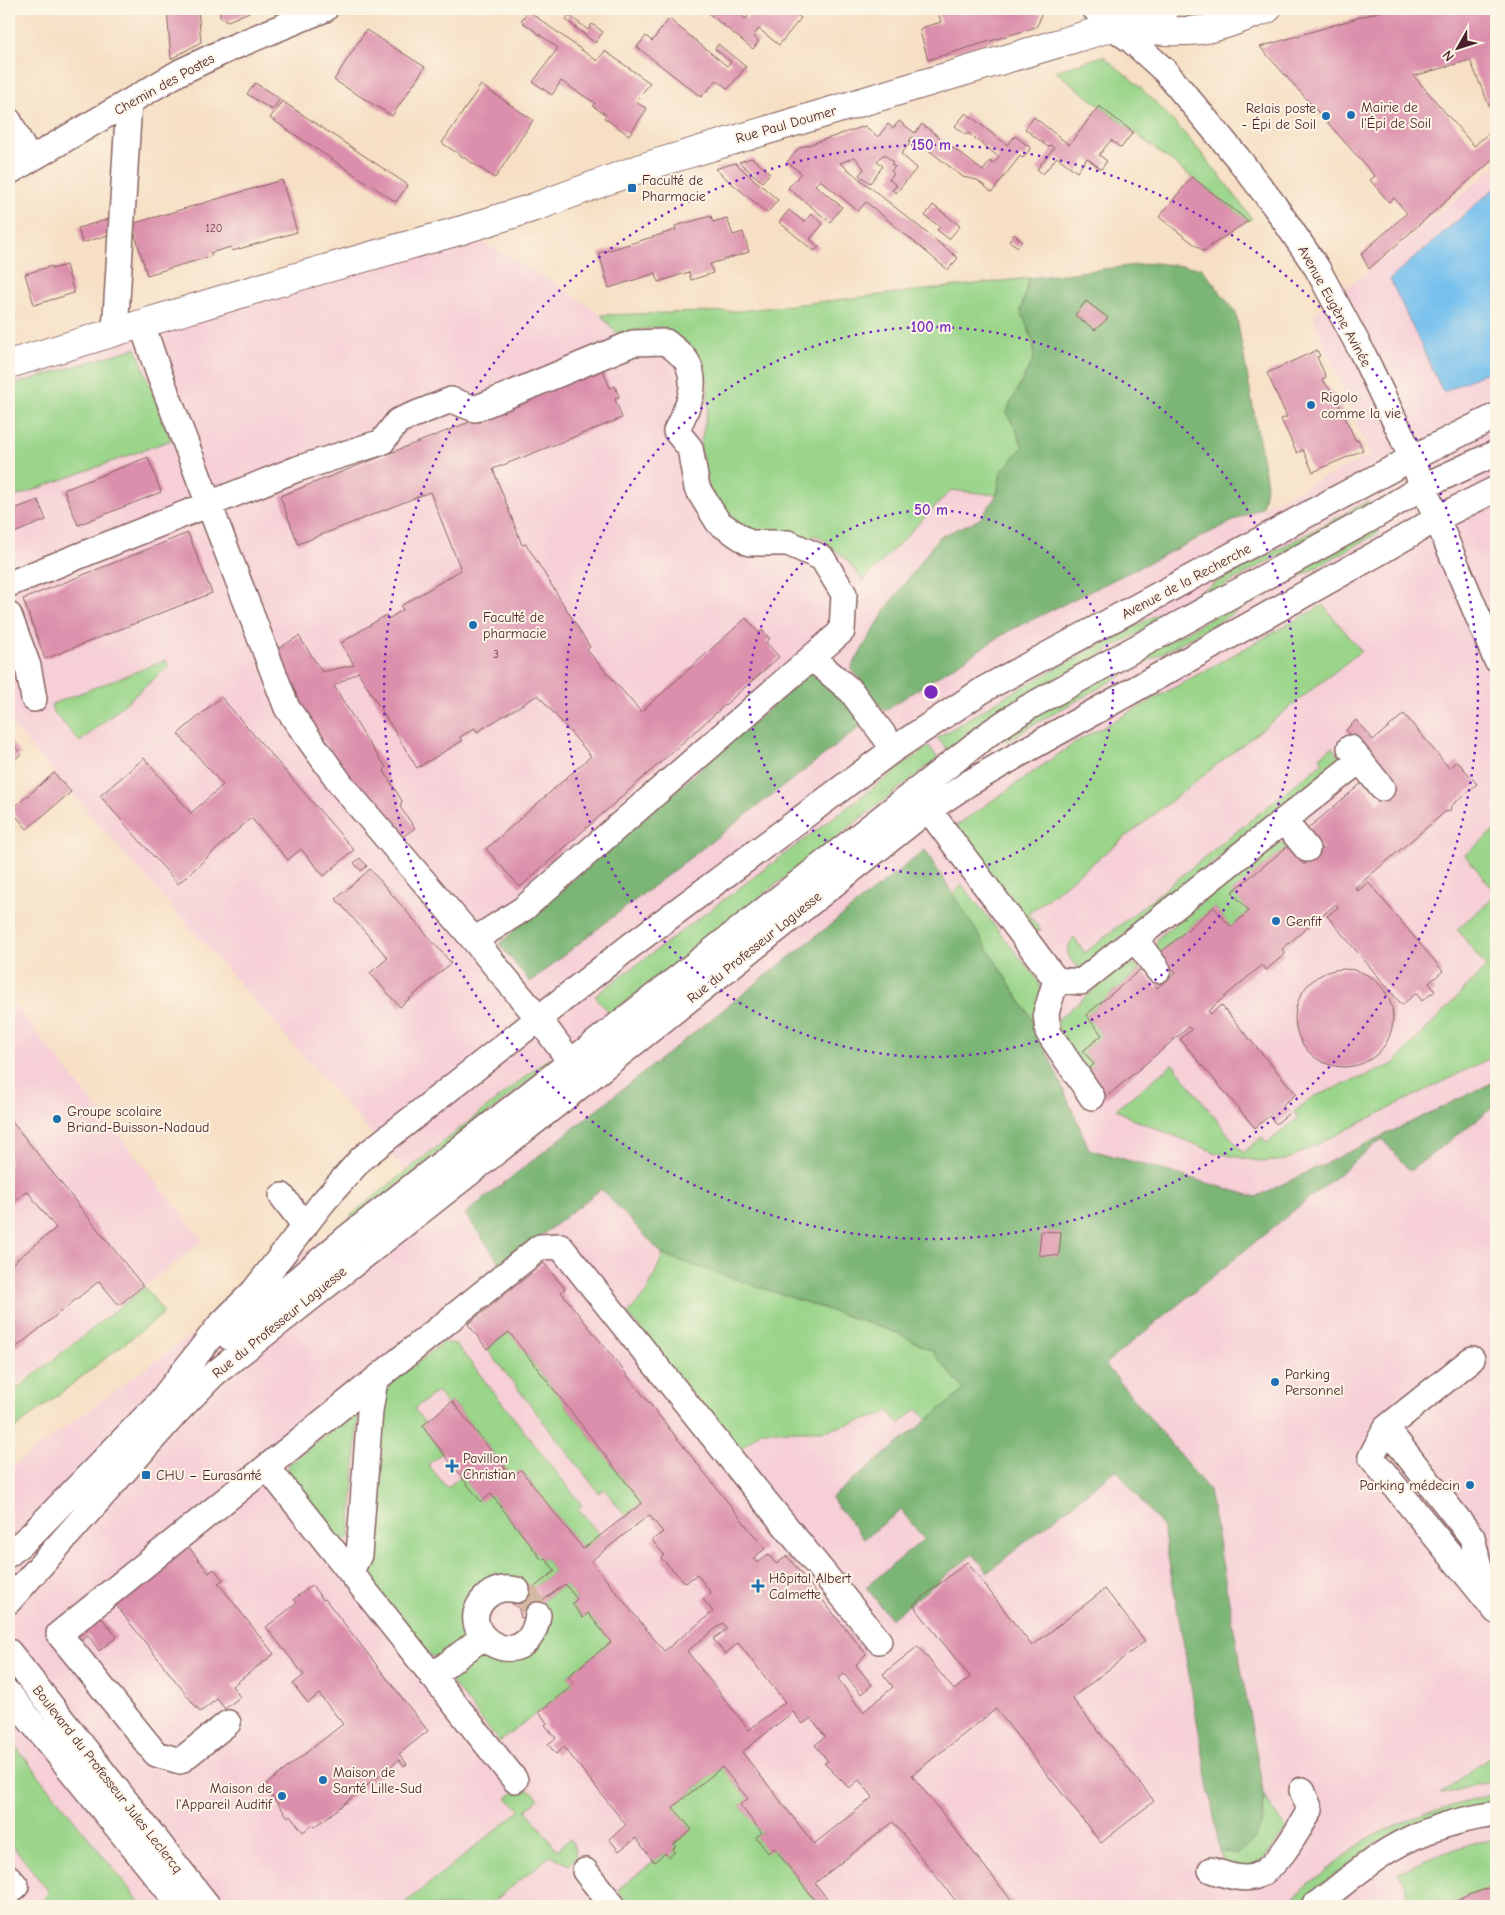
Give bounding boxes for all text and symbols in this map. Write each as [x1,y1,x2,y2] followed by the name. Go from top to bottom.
[1432,22,1482,72] north arrow
[1439,47,1458,65] text: N
[111,50,218,119] street label: Chemin des Postes
[1361,99,1431,132] place label: Mairie de l'Épi de Soil
[1241,100,1316,133] place label: Relais poste - Épi de Soil
[734,102,839,147] street label: Rue Paul Doumer
[1345,109,1357,121] marker: Mairie de l'Épi de Soil
[1320,110,1332,122] marker: Relais poste - Épi de Soil
[911,136,951,154] text: 150 m
[642,172,706,205] place label: Faculté de Pharmacie
[626,182,638,194] marker: Faculté de Pharmacie
[206,222,222,235] house number: 120
[1294,243,1375,370] street label: Avenue Eugène Avinée
[911,318,951,336] text: 100 m
[1321,389,1401,422] place label: Rigolo comme la vie
[1305,399,1317,411] marker: Rigolo comme la vie
[914,501,948,519] text: 50 m
[1119,540,1254,623] street label: Avenue de la Recherche
[483,609,546,642] place label: Faculté de pharmacie
[467,619,479,631] marker: Faculté de pharmacie
[493,648,499,661] house number: 3
[922,683,940,701] centre of rings
[684,888,825,1007] street label: Rue du Professeur Laguesse
[1286,913,1323,930] place label: Genfit
[1270,915,1282,927] marker: Genfit
[67,1103,209,1136] place label: Groupe scolaire Briand-Buisson-Nadaud
[51,1113,63,1125] marker: Groupe scolaire Briand-Buisson-Nadaud
[209,1263,350,1382] street label: Rue du Professeur Laguesse
[1285,1366,1344,1399] place label: Parking Personnel
[1269,1376,1281,1388] marker: Parking Personnel
[463,1450,516,1483] place label: Pavillon Christian
[445,1459,459,1473] marker: Pavillon Christian
[156,1467,262,1484] place label: CHU – Eurasanté
[140,1469,152,1481] marker: CHU – Eurasanté
[1359,1477,1460,1494] place label: Parking médecin
[1464,1479,1476,1491] marker: Parking médecin
[769,1570,852,1603] place label: Hôpital Albert Calmette
[751,1579,765,1593] marker: Hôpital Albert Calmette
[29,1682,186,1877] street label: Boulevard du Professeur Jules Leclercq
[333,1764,422,1797] place label: Maison de Santé Lille-Sud
[317,1774,329,1786] marker: Maison de Santé Lille-Sud
[176,1780,273,1813] place label: Maison de l'Appareil Auditif
[276,1790,288,1802] marker: Maison de l'Appareil Auditif

